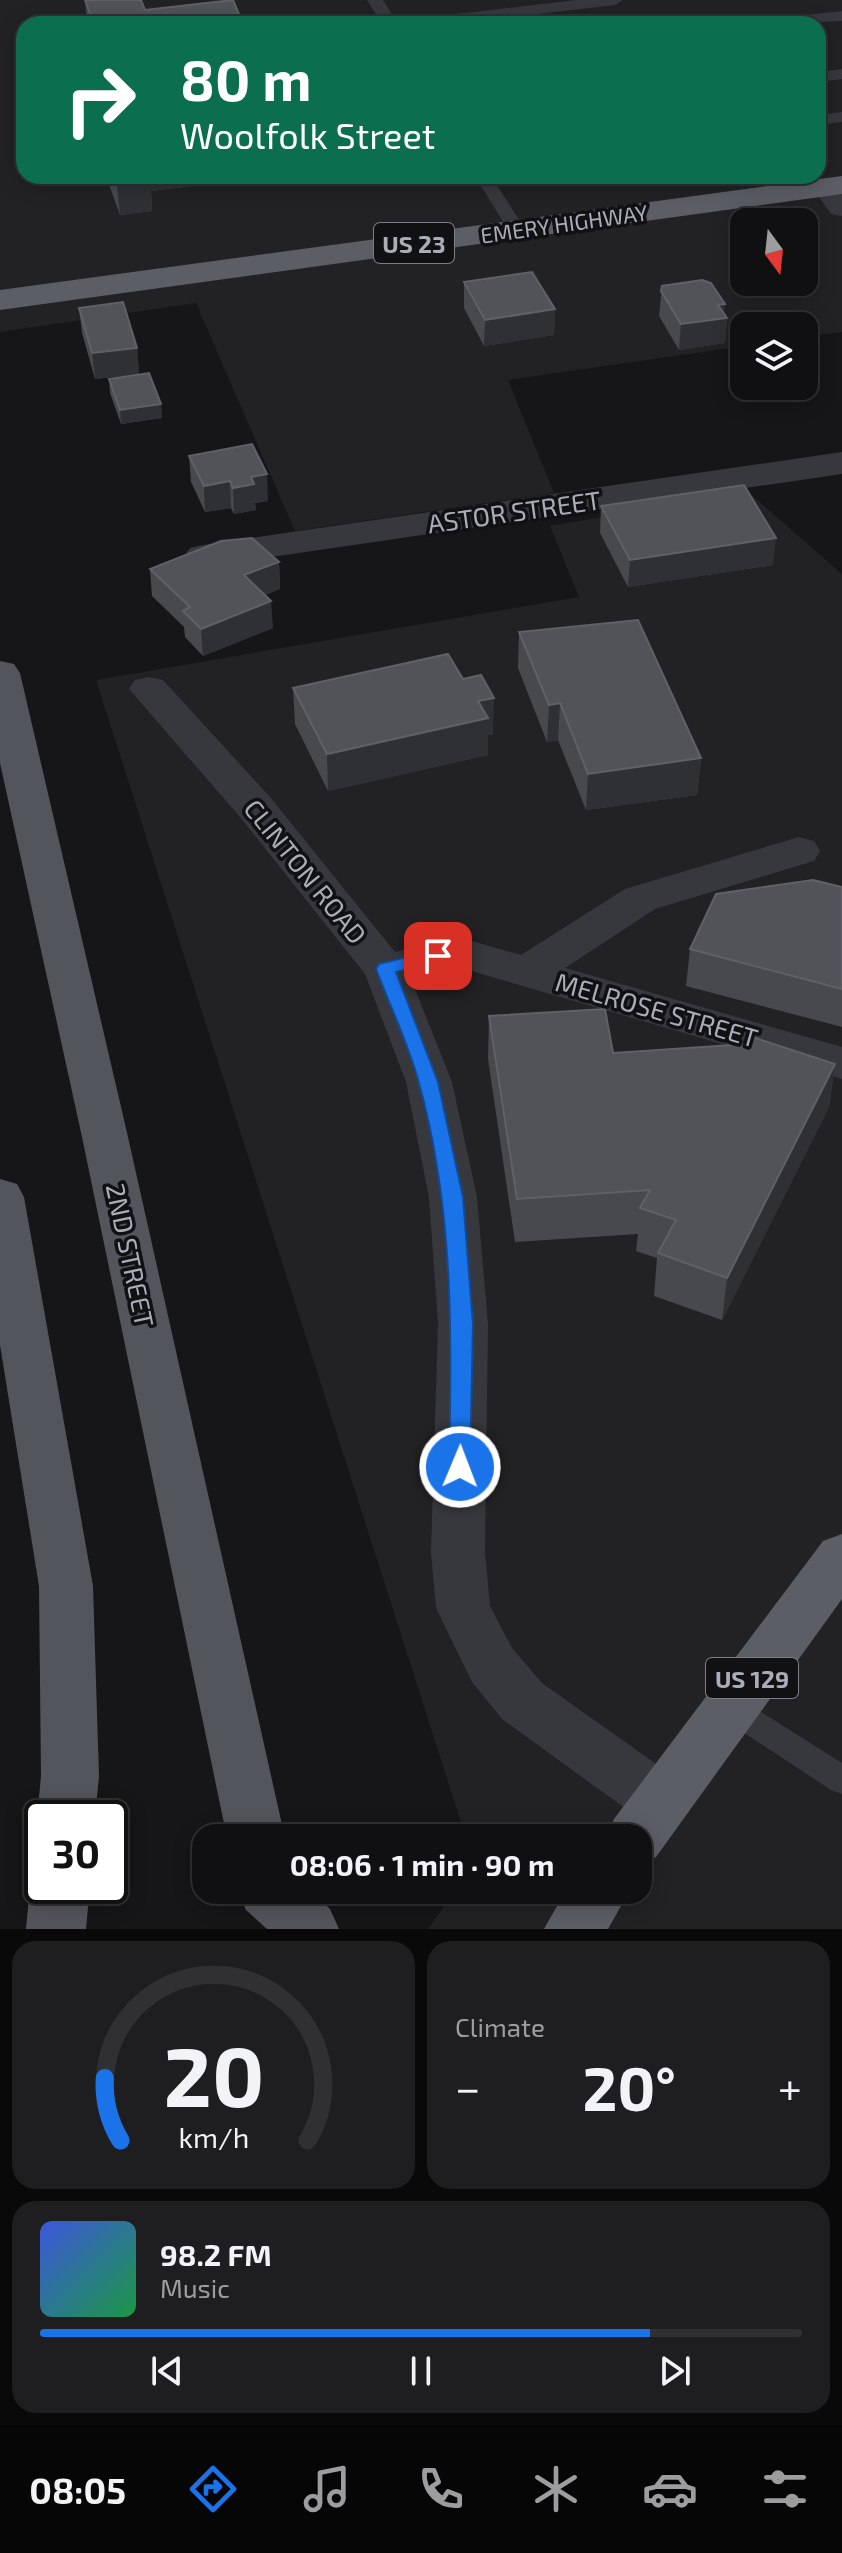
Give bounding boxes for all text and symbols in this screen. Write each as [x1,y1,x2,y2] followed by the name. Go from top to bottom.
[180,45,312,112] text: 80 m
[48,48,152,152] icon: right
[180,113,436,156] text: Woolfolk Street
[479,198,650,248] street label: EMERY HIGHWAY
[730,208,818,296] north arrow
[730,208,818,400] map controls
[374,223,454,263] road number: US 23
[730,312,818,400] button: layers
[425,483,603,539] street label: ASTOR STREET
[238,793,374,949] street label: CLINTON ROAD
[404,922,472,990] pin
[416,934,460,978] icon: arrive
[552,965,762,1053] street label: MELROSE STREET
[101,1180,161,1330] street label: 2ND STREET
[418,1425,502,1509] position arrow
[706,1658,798,1698] road number: US 129
[24,1800,128,1904] speed limit sign: 30
[290,1846,554,1882] text: 08:06 · 1 min · 90 m
[455,2011,545,2042] text: Climate
[163,2024,264,2124] text: 20
[583,2051,676,2123] text: 20°
[455,2060,481,2113] text: −
[778,2060,802,2113] text: +
[178,2119,249,2154] text: km/h
[160,2236,272,2272] text: 98.2 FM
[160,2272,230,2303] text: Music
[145,2349,189,2393] icon: previous
[399,2349,443,2393] icon: pause
[653,2349,697,2393] icon: next
[185,2461,241,2517] icon: directions
[299,2461,355,2517] icon: music
[413,2461,469,2517] icon: phone
[528,2461,584,2517] icon: climate
[642,2461,698,2517] icon: car
[757,2461,813,2517] icon: filters
[29,2468,126,2511] text: 08:05

